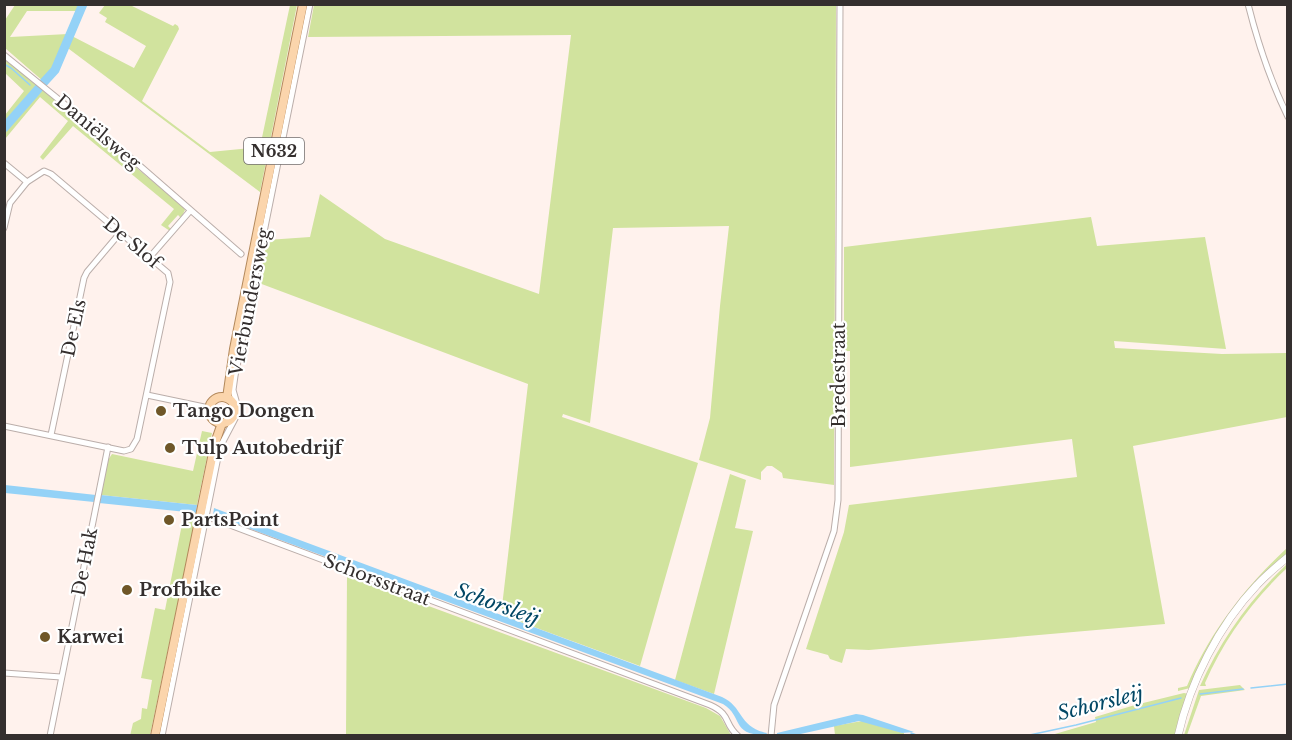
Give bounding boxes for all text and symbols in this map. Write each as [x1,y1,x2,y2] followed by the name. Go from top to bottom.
[51,90,145,174] street label: Daniëlsweg
[244,138,304,164] road number: N632
[99,213,167,275] street label: De Slof
[225,226,275,379] street label: Vierbundersweg
[57,297,91,359] street label: De Els
[828,322,850,428] street label: Bredestraat
[173,400,314,422] place label: Tango Dongen
[154,404,168,418] marker: Tango Dongen
[182,437,344,459] place label: Tulp Autobedrijf
[163,441,177,455] marker: Tulp Autobedrijf
[181,509,279,531] place label: PartsPoint
[162,513,176,527] marker: PartsPoint
[68,526,102,598] street label: De Hak
[321,550,434,610] street label: Schorsstraat
[452,578,543,631] water label: Schorsleij
[139,579,221,601] place label: Profbike
[120,583,134,597] marker: Profbike
[57,626,124,648] place label: Karwei
[38,630,52,644] marker: Karwei
[1055,681,1146,725] water label: Schorsleij

